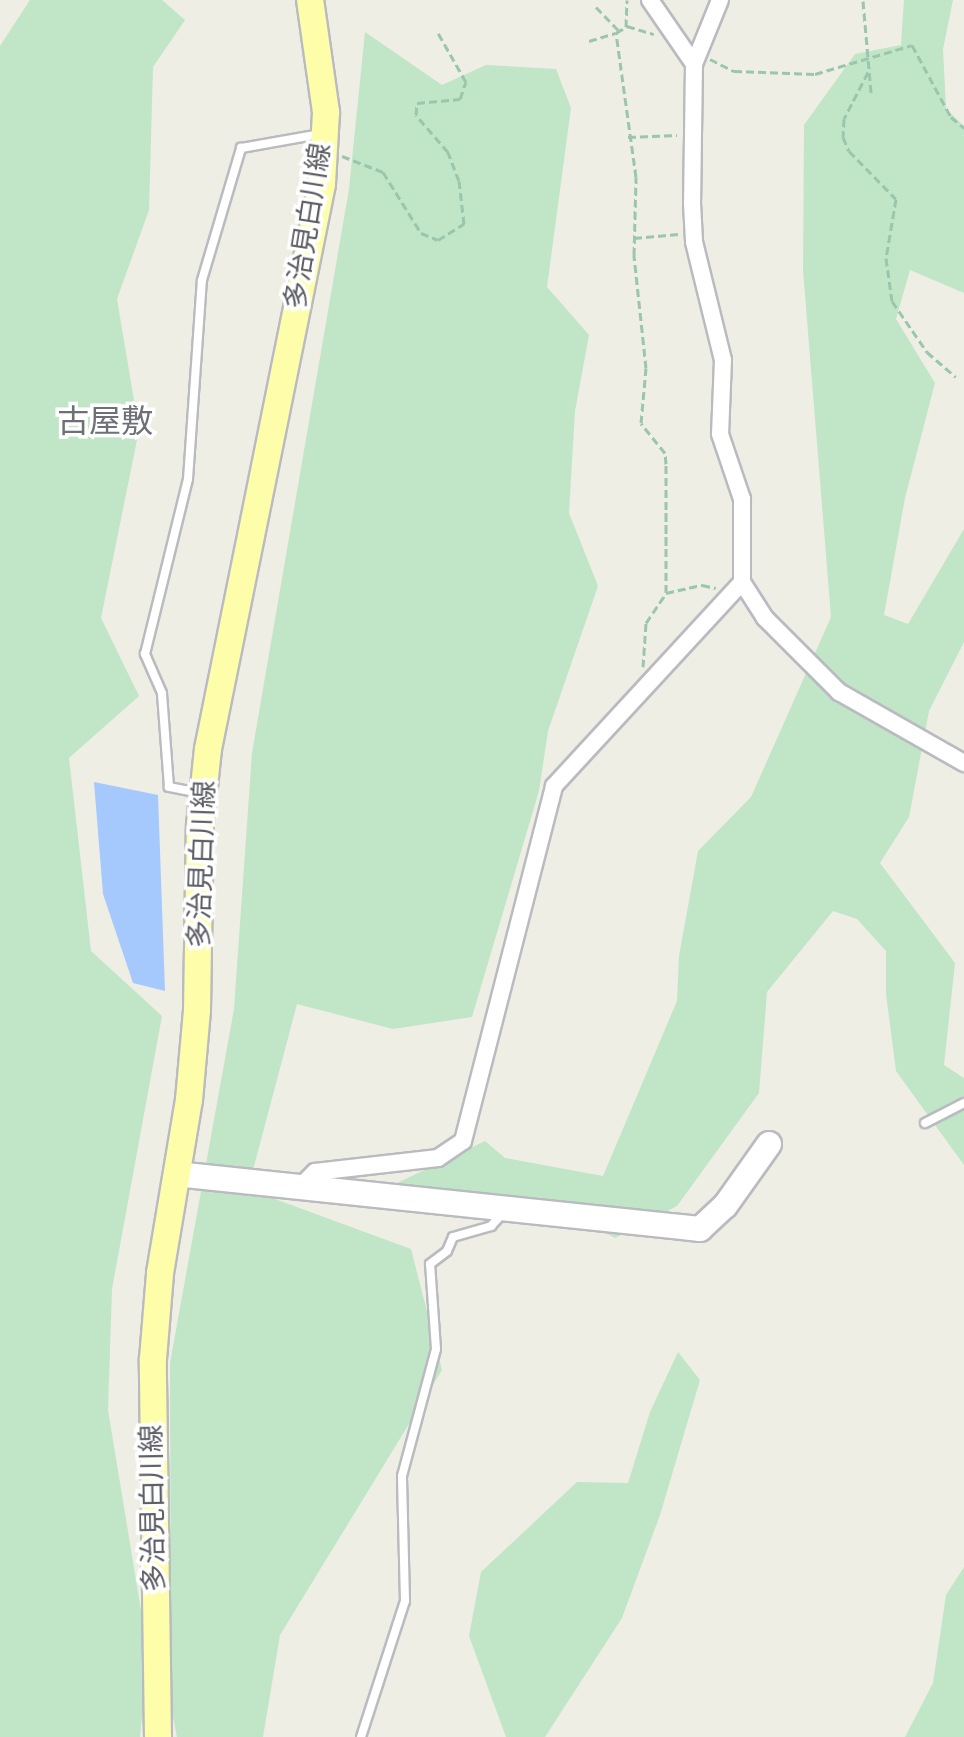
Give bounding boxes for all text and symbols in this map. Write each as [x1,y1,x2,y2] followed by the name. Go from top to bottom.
[279,140,339,312] street label: 多治見白川線
[57,403,153,441] district label: 古屋敷
[183,779,223,949] street label: 多治見白川線
[136,1424,172,1592] street label: 多治見白川線

